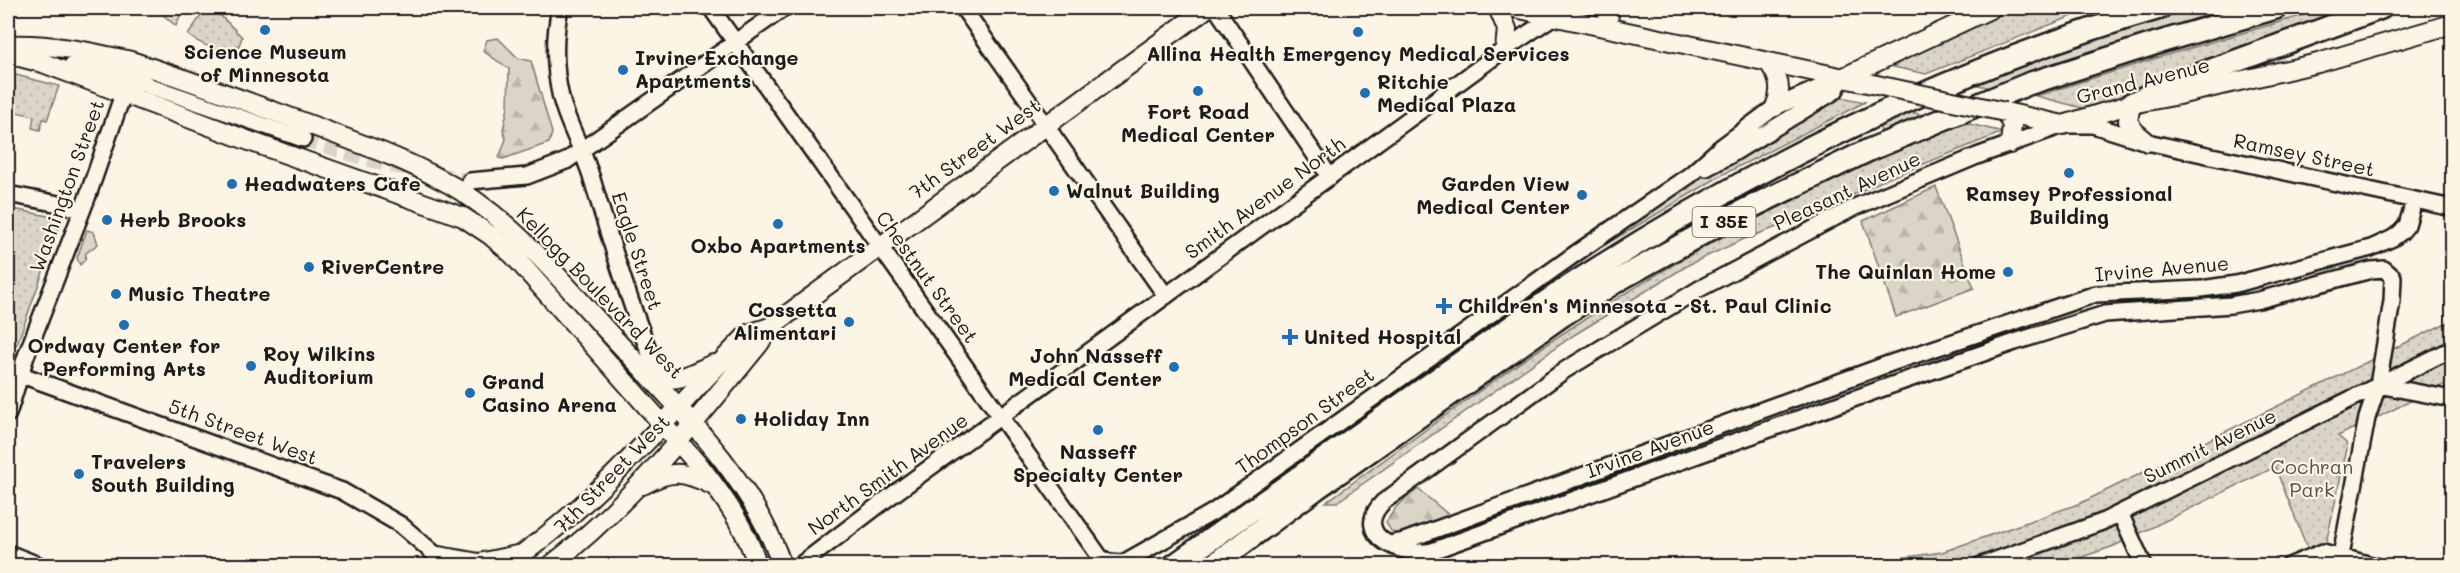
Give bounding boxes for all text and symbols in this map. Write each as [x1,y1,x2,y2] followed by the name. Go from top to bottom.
[258,23,272,37] marker: Science Museum of Minnesota
[1351,25,1365,39] marker: Allina Health Emergency Medical Services
[184,38,346,87] place label: Science Museum of Minnesota
[1147,40,1569,66] place label: Allina Health Emergency Medical Services
[635,44,798,93] place label: Irvine Exchange Apartments
[2073,51,2212,109] street label: Grand Avenue
[616,63,630,77] marker: Irvine Exchange Apartments
[1377,68,1516,117] place label: Ritchie Medical Plaza
[1191,84,1205,98] marker: Fort Road Medical Center
[1358,86,1372,100] marker: Ritchie Medical Plaza
[904,92,1045,205] street label: 7th Street West
[23,96,109,275] street label: Washington Street
[1121,98,1275,147] place label: Fort Road Medical Center
[2231,126,2377,182] street label: Ramsey Street
[1179,130,1350,264] street label: Smith Avenue North
[1769,145,1924,236] street label: Pleasant Avenue
[2062,166,2076,180] marker: Ramsey Professional Building
[244,170,421,196] place label: Headwaters Cafe
[1416,170,1570,219] place label: Garden View Medical Center
[225,177,239,191] marker: Headwaters Cafe
[1066,177,1220,203] place label: Walnut Building
[1966,180,2172,229] place label: Ramsey Professional Building
[1047,184,1061,198] marker: Walnut Building
[607,188,669,313] street label: Eagle Street
[1575,188,1589,202] marker: Garden View Medical Center
[512,201,690,384] street label: Kellogg Boulevard West
[871,205,985,348] street label: Chestnut Street
[119,206,246,232] place label: Herb Brooks
[1692,207,1756,237] road number: I 35E
[100,213,114,227] marker: Herb Brooks
[771,217,785,231] marker: Oxbo Apartments
[690,232,866,258] place label: Oxbo Apartments
[2094,249,2230,287] street label: Irvine Avenue
[321,253,444,279] place label: RiverCentre
[1815,258,1996,284] place label: The Quinlan Home
[302,260,316,274] marker: RiverCentre
[2001,265,2015,279] marker: The Quinlan Home
[128,280,271,306] place label: Music Theatre
[109,287,123,301] marker: Music Theatre
[1458,292,1832,318] place label: Children's Minnesota - St. Paul Clinic
[733,296,837,345] place label: Cossetta Alimentari
[1435,297,1453,315] marker: Children's Minnesota - St. Paul Clinic
[842,315,856,329] marker: Cossetta Alimentari
[117,318,131,332] marker: Ordway Center for Performing Arts
[1304,323,1461,349] place label: United Hospital
[1281,328,1299,346] marker: United Hospital
[28,332,220,381] place label: Ordway Center for Performing Arts
[263,340,375,389] place label: Roy Wilkins Auditorium
[1008,342,1162,391] place label: John Nasseff Medical Center
[244,359,258,373] marker: Roy Wilkins Auditorium
[1167,360,1181,374] marker: John Nasseff Medical Center
[1230,361,1379,479] street label: Thompson Street
[482,368,617,417] place label: Grand Casino Arena
[463,386,477,400] marker: Grand Casino Arena
[165,392,321,470] street label: 5th Street West
[2139,402,2280,488] street label: Summit Avenue
[753,405,870,431] place label: Holiday Inn
[802,406,973,540] street label: North Smith Avenue
[548,408,675,538] street label: 7th Street West
[734,412,748,426] marker: Holiday Inn
[1582,413,1717,483] street label: Irvine Avenue
[1091,423,1105,437] marker: Nasseff Specialty Center
[1013,438,1183,487] place label: Nasseff Specialty Center
[91,448,235,497] place label: Travelers South Building
[2271,453,2353,502] park label: Cochran Park
[72,467,86,481] marker: Travelers South Building

